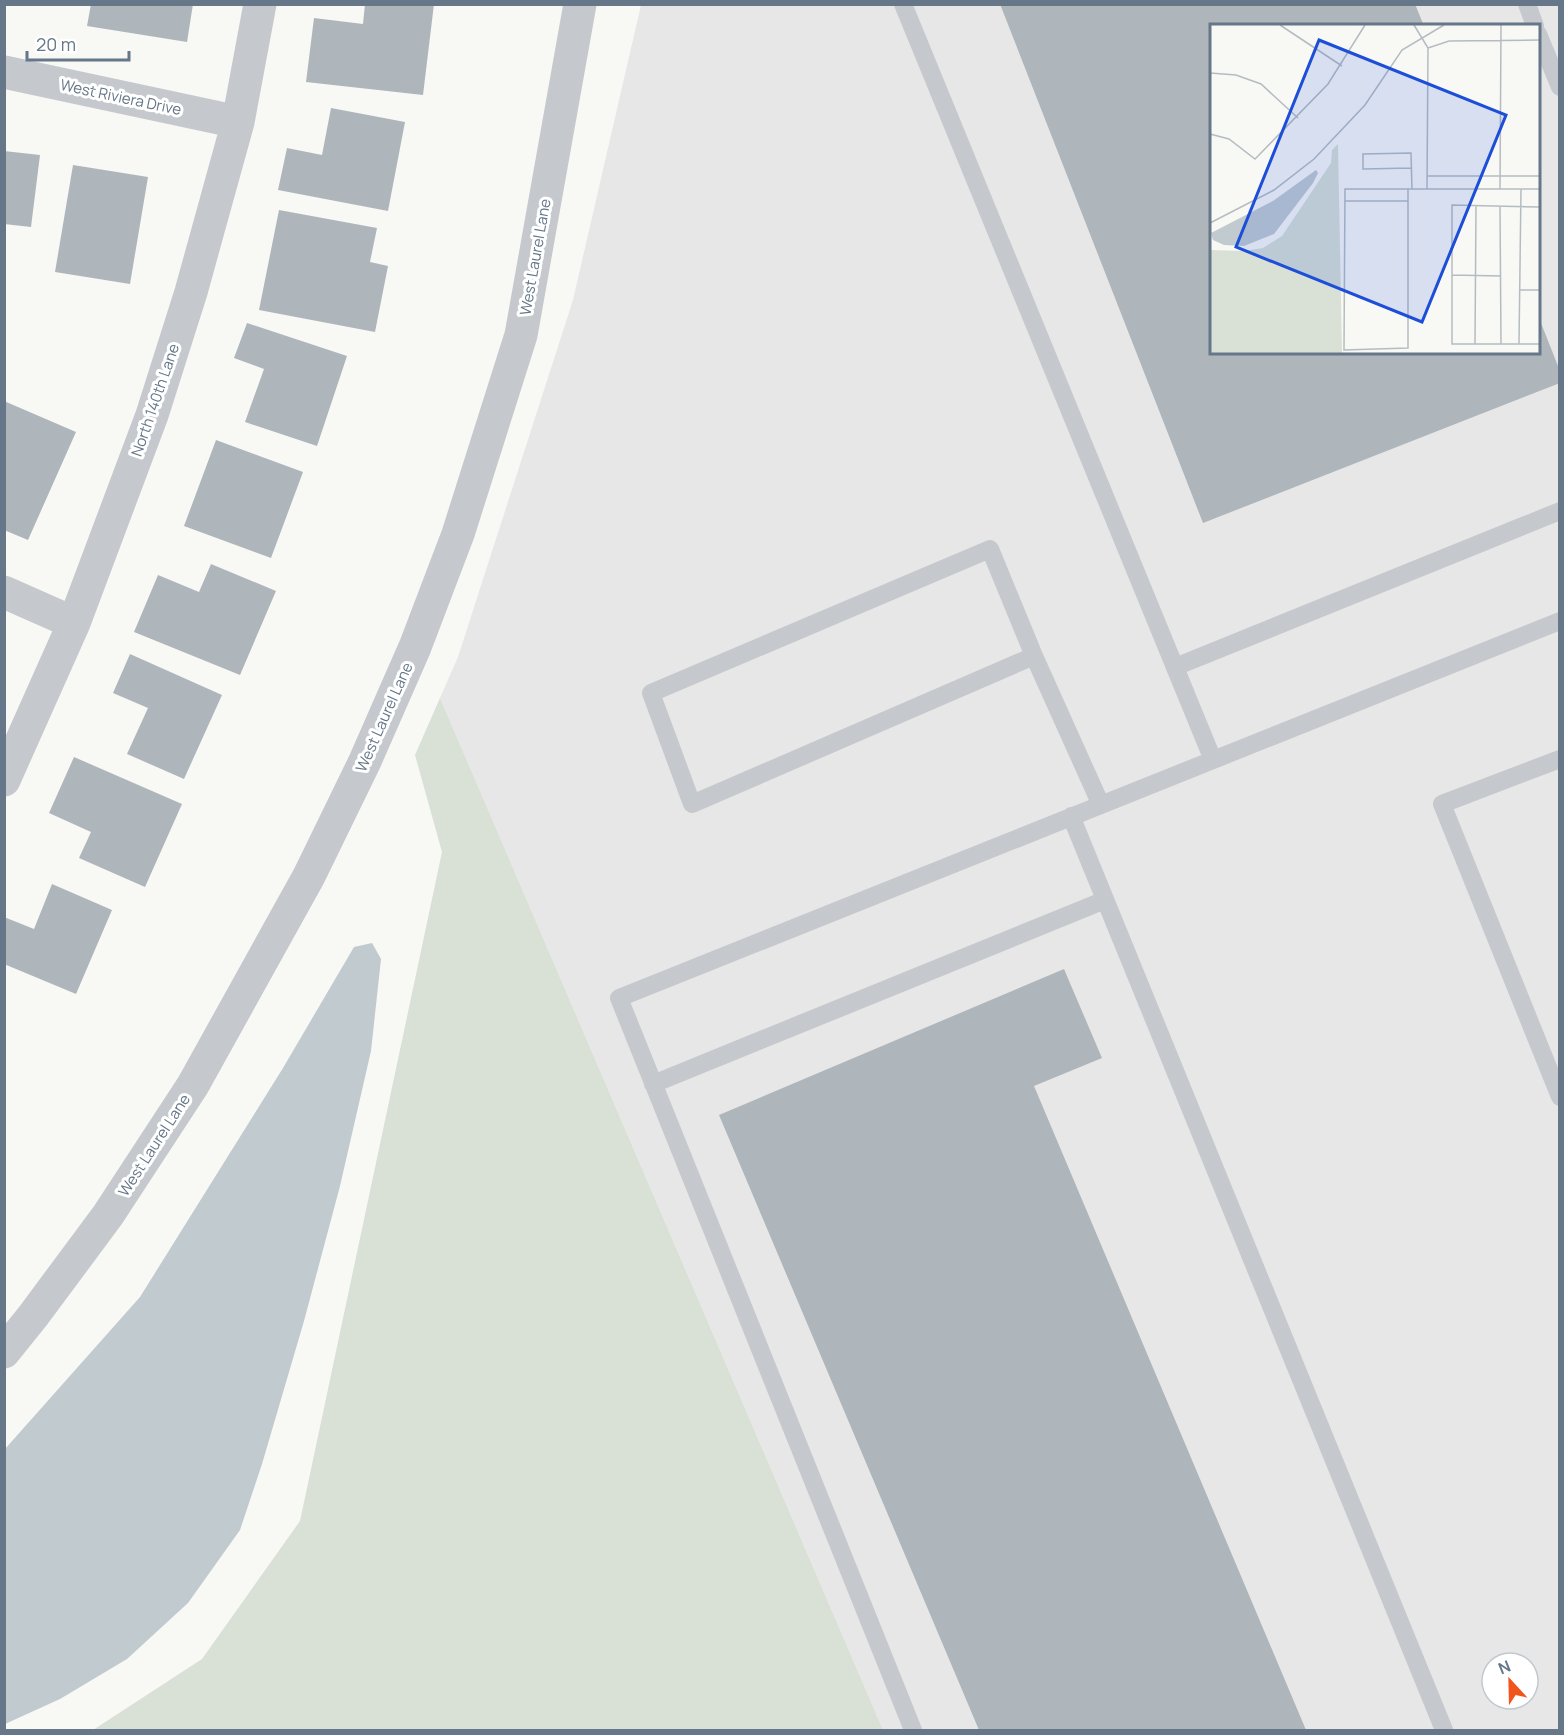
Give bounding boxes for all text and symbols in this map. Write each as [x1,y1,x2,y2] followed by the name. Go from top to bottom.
[27,24,129,62] scale bar
[1210,24,1540,354] inset map
[36,32,76,56] text: 20 m
[59,74,184,120] street label: West Riviera Drive
[514,197,556,317] street label: West Laurel Lane
[126,341,184,459] street label: North 140th Lane
[350,659,418,775] street label: West Laurel Lane
[113,1090,195,1200] street label: West Laurel Lane
[1480,1651,1540,1711] north arrow
[1495,1655,1514,1679] text: N

